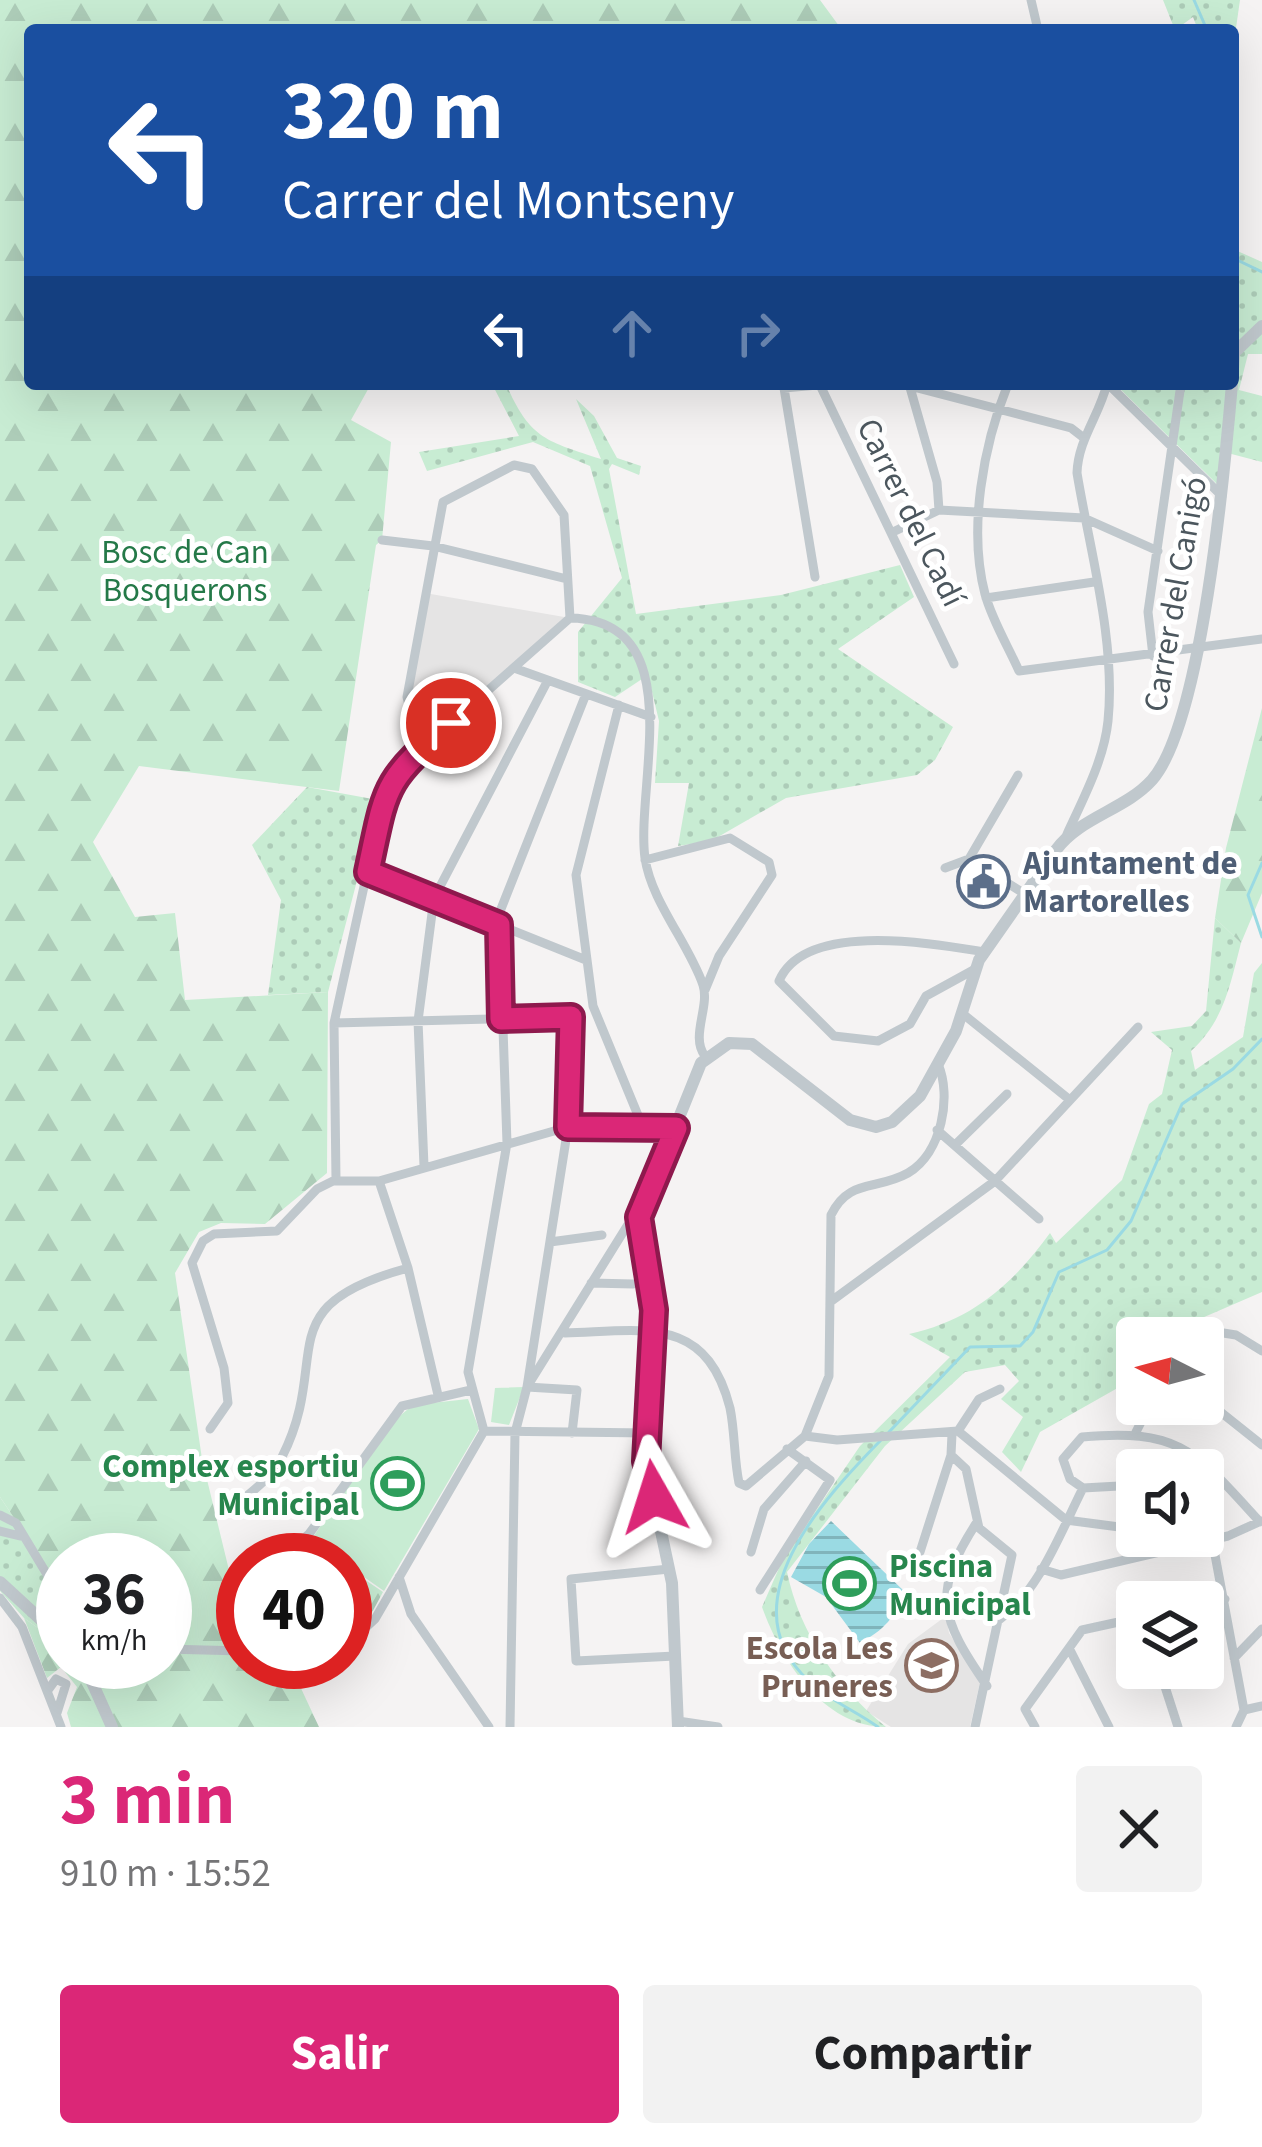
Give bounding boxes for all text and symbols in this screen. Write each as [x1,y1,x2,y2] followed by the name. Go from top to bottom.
[282,52,504,172] text: 320 m
[84,72,240,228] icon: left
[282,163,735,240] text: Carrer del Montseny
[473,300,539,366] icon: left
[599,300,665,366] icon: ahead
[725,300,791,366] icon: right
[845,411,977,615] street label: Carrer del Cadí
[1132,473,1219,715] street label: Carrer del Canigó
[101,529,269,614] park label: Bosc de Can Bosquerons
[400,672,502,774] pin
[418,690,484,756] icon: arrive
[1022,840,1238,925] place label: Ajuntament de Martorelles
[956,853,1012,909] public building icon: Ajuntament de Martorelles
[1116,1317,1224,1425] north arrow
[1116,1317,1224,1689] map controls
[591,1434,717,1560] position arrow
[102,1443,360,1528] place label: Complex esportiu Municipal
[1116,1449,1224,1557] button: sound
[370,1456,426,1512] sports icon: Complex esportiu Municipal
[216,1533,372,1689] speed limit sign: 40
[889,1543,1031,1628] place label: Piscina Municipal
[82,1553,146,1638] text: 36
[822,1556,878,1612] sports icon: Piscina Municipal
[1116,1581,1224,1689] button: layers
[81,1619,147,1662] text: km/h
[746,1625,893,1710] place label: Escola Les Pruneres
[904,1638,960,1694] school or university icon: Escola Les Pruneres
[60,1749,235,1852] text: 3 min
[1076,1766,1202,1892] button: close
[60,1846,271,1902] text: 910 m · 15:52
[60,1985,619,2123] button: Salir
[643,1985,1202,2123] button: Compartir

